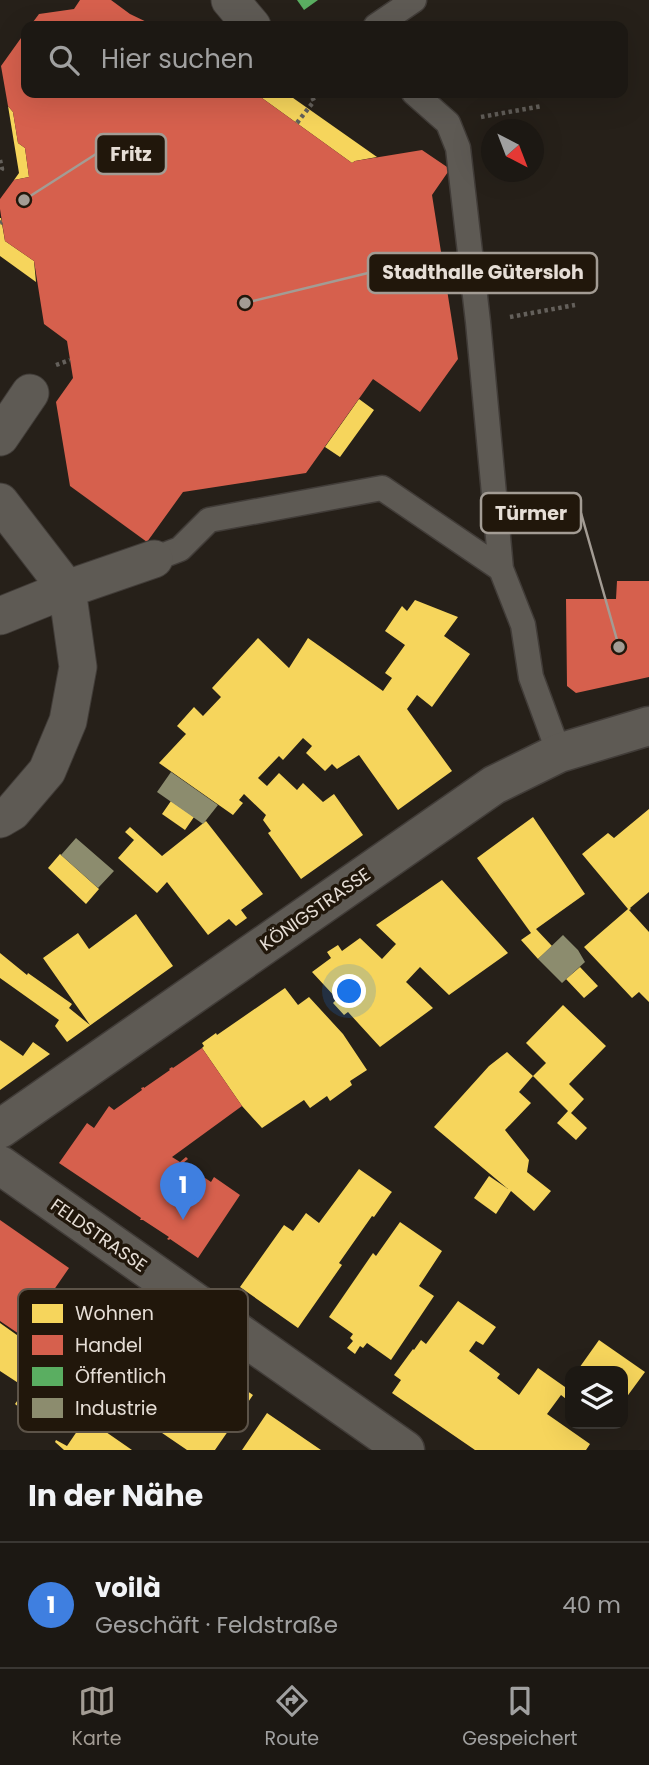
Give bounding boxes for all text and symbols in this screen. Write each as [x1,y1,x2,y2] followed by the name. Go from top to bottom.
[21,21,628,98] search box
[45,41,83,79] icon: search
[101,41,254,77] text: Hier suchen
[481,119,544,182] north arrow
[96,134,166,174] callout: Fritz
[110,141,152,168] text: Fritz
[368,253,597,293] callout: Stadthalle Gütersloh
[382,259,584,286] text: Stadthalle Gütersloh
[481,493,581,533] callout: Türmer
[495,500,567,527] text: Türmer
[255,862,375,956] street label: KÖNIGSTRASSE
[332,974,366,1008] your location
[160,1162,206,1220] pin: 1
[46,1192,152,1278] street label: FELDSTRASSE
[18,1289,248,1432] legend
[75,1300,154,1327] text: Wohnen
[75,1332,142,1359] text: Handel
[75,1363,166,1390] text: Öffentlich
[565,1366,628,1429] map controls
[565,1366,628,1429] button: layers
[75,1395,157,1422] text: Industrie
[28,1474,203,1517] text: In der Nähe
[95,1570,161,1606] text: voilà
[47,1589,55,1621] text: 1
[562,1589,621,1621] text: 40 m
[95,1609,338,1641] text: Geschäft · Feldstraße
[72,1682,122,1753] tab: Karte
[265,1682,319,1753] tab: Route
[462,1682,577,1753] tab: Gespeichert

